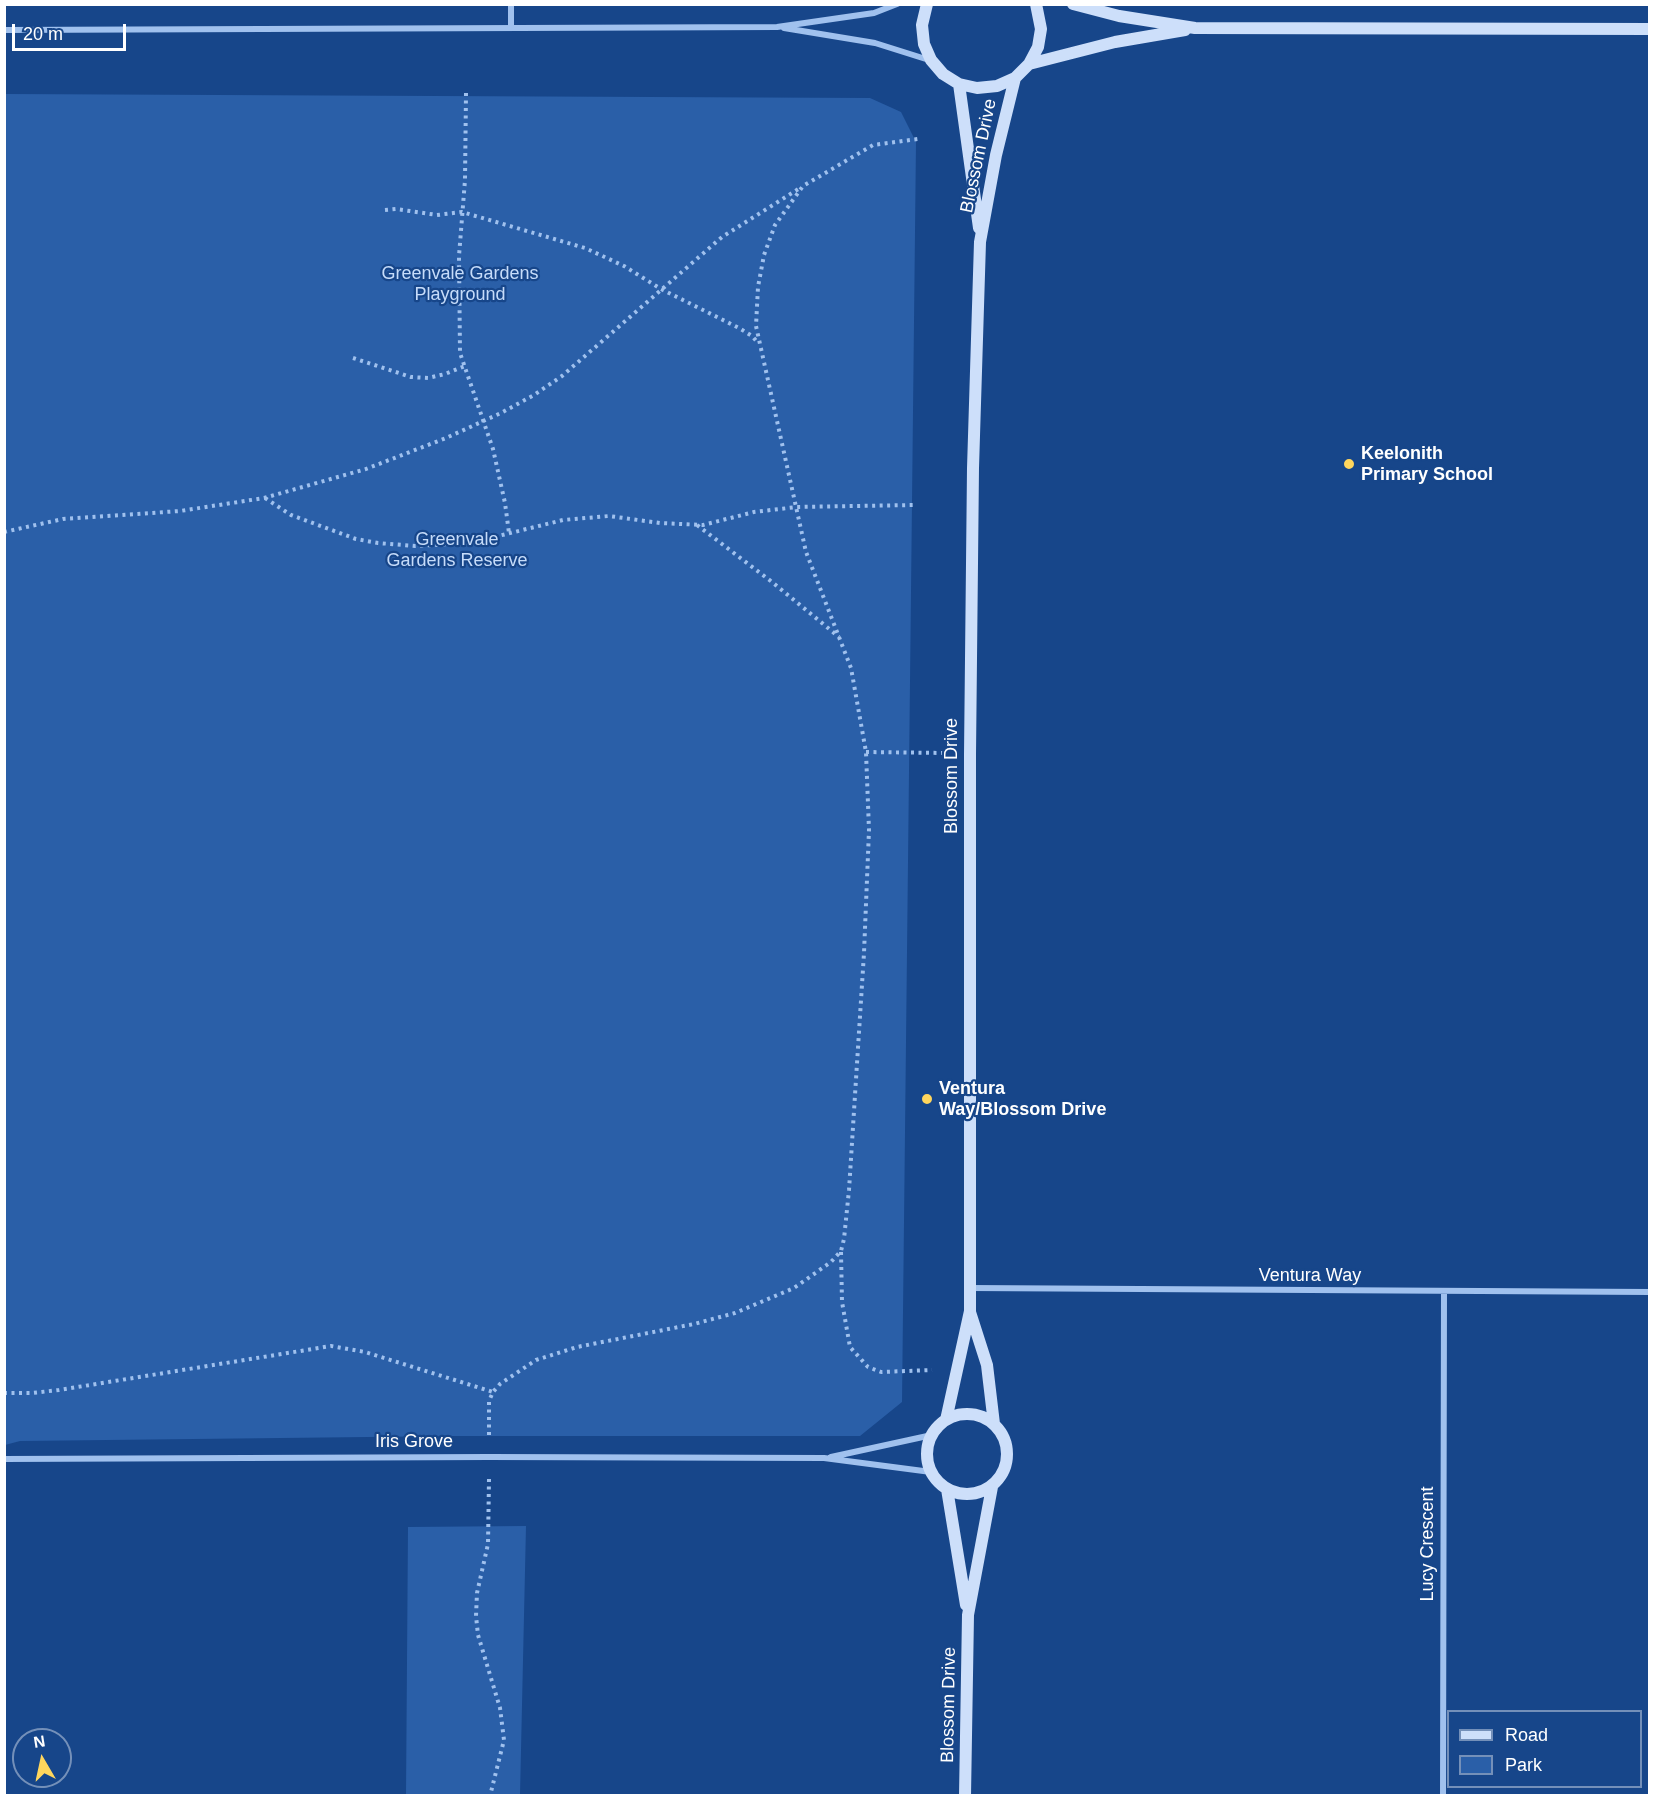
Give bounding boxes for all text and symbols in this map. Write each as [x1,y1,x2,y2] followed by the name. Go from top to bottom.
[15,12,129,50] scale bar
[23,24,63,44] text: 20 m
[956,97,1002,215] street label: Blossom Drive
[381,263,539,306] park label: Greenvale Gardens Playground
[1361,443,1493,486] place label: Keelonith Primary School
[1342,457,1356,471] marker: Keelonith Primary School
[386,529,528,572] park label: Greenvale Gardens Reserve
[941,718,963,834] street label: Blossom Drive
[939,1078,1106,1120] place label: Ventura Way/Blossom Drive
[920,1092,934,1106] marker: Ventura Way/Blossom Drive
[1259,1265,1361,1287] street label: Ventura Way
[375,1431,453,1453] street label: Iris Grove
[1417,1486,1439,1602] street label: Lucy Crescent
[937,1647,961,1763] street label: Blossom Drive
[1447,1710,1642,1788] legend
[1505,1725,1548,1745] text: Road
[12,1728,72,1788] north arrow
[32,1732,46,1751] text: N
[1505,1755,1542,1775] text: Park

